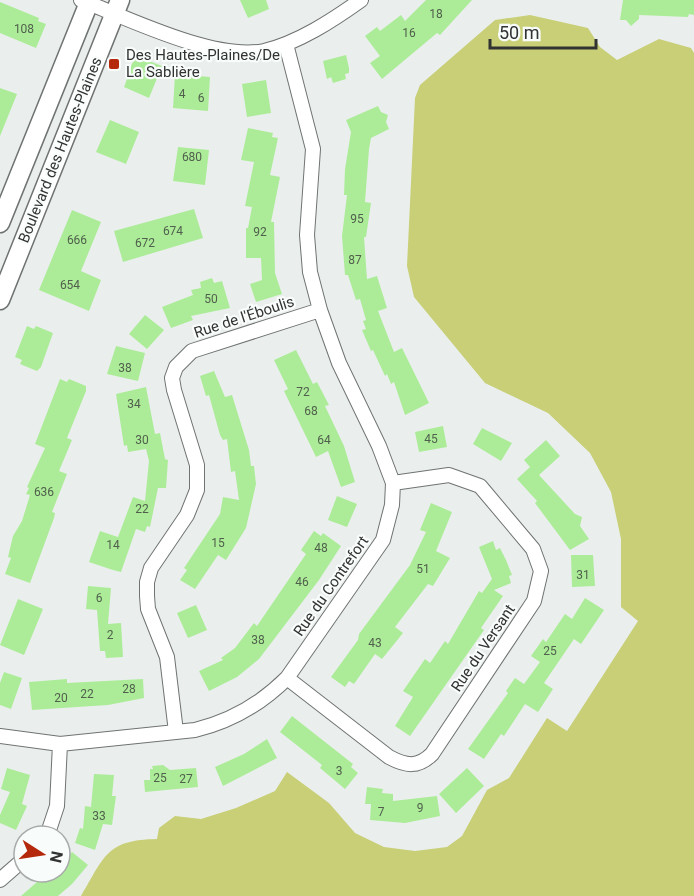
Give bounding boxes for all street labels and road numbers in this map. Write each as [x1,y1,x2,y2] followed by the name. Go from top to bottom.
[14,54,106,246] street label: Boulevard des Hautes-Plaines
[192,292,296,342] street label: Rue de l'Éboulis
[290,532,372,640] street label: Rue du Contrefort
[447,601,519,695] street label: Rue du Versant

